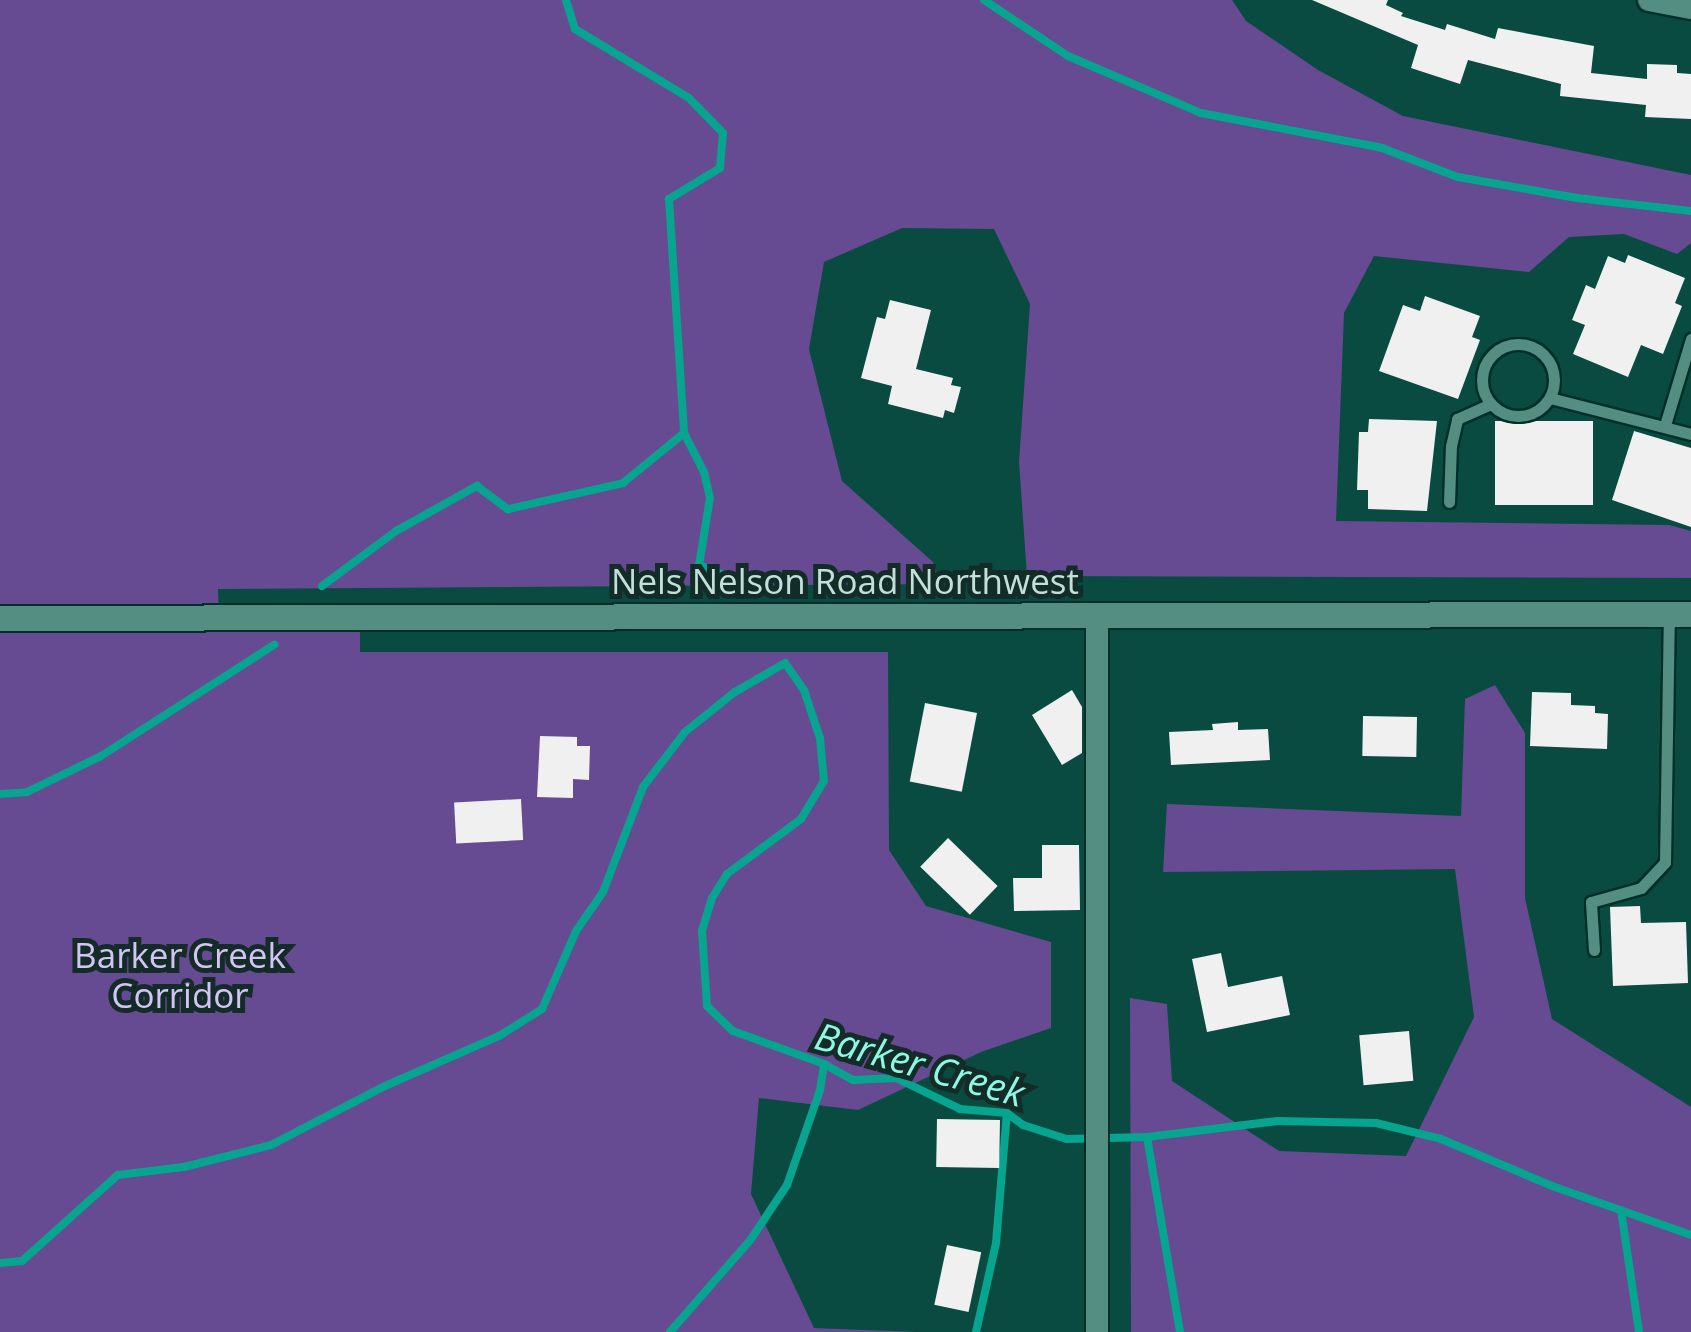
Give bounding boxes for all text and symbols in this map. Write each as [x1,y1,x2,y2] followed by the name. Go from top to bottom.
[611,560,1079,602] street label: Nels Nelson Road Northwest
[74,934,286,1016] park label: Barker Creek Corridor
[810,1012,1030,1116] water label: Barker Creek

